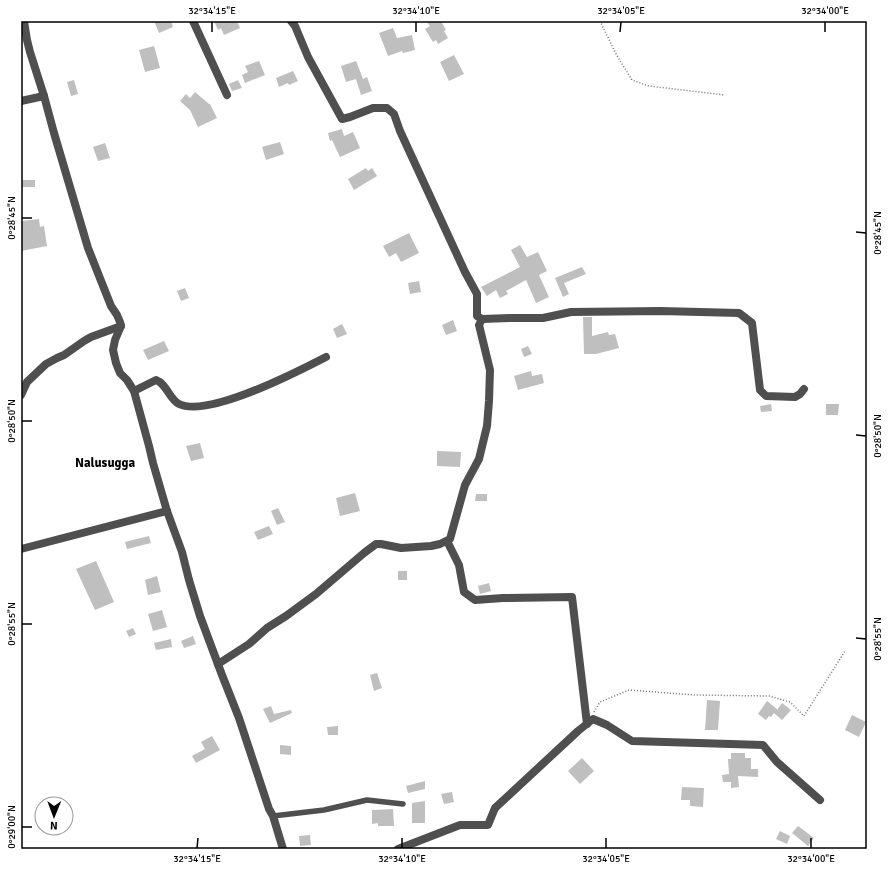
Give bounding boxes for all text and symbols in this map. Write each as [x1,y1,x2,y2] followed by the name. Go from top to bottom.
[188,5,236,17] text: 32°34'15"E
[392,5,440,17] text: 32°34'10"E
[597,5,645,17] text: 32°34'05"E
[801,5,849,17] text: 32°34'00"E
[6,196,18,240] text: 0°28'45"N
[872,211,884,255] text: 0°28'45"N
[6,399,18,443] text: 0°28'50"N
[872,414,884,458] text: 0°28'50"N
[75,455,135,471] district label: Nalusugga
[6,602,18,646] text: 0°28'55"N
[872,617,884,661] text: 0°28'55"N
[34,796,74,836] north arrow
[6,805,18,849] text: 0°29'00"N
[50,819,58,832] text: N
[173,853,221,865] text: 32°34'15"E
[378,853,426,865] text: 32°34'10"E
[582,853,630,865] text: 32°34'05"E
[787,853,835,865] text: 32°34'00"E

